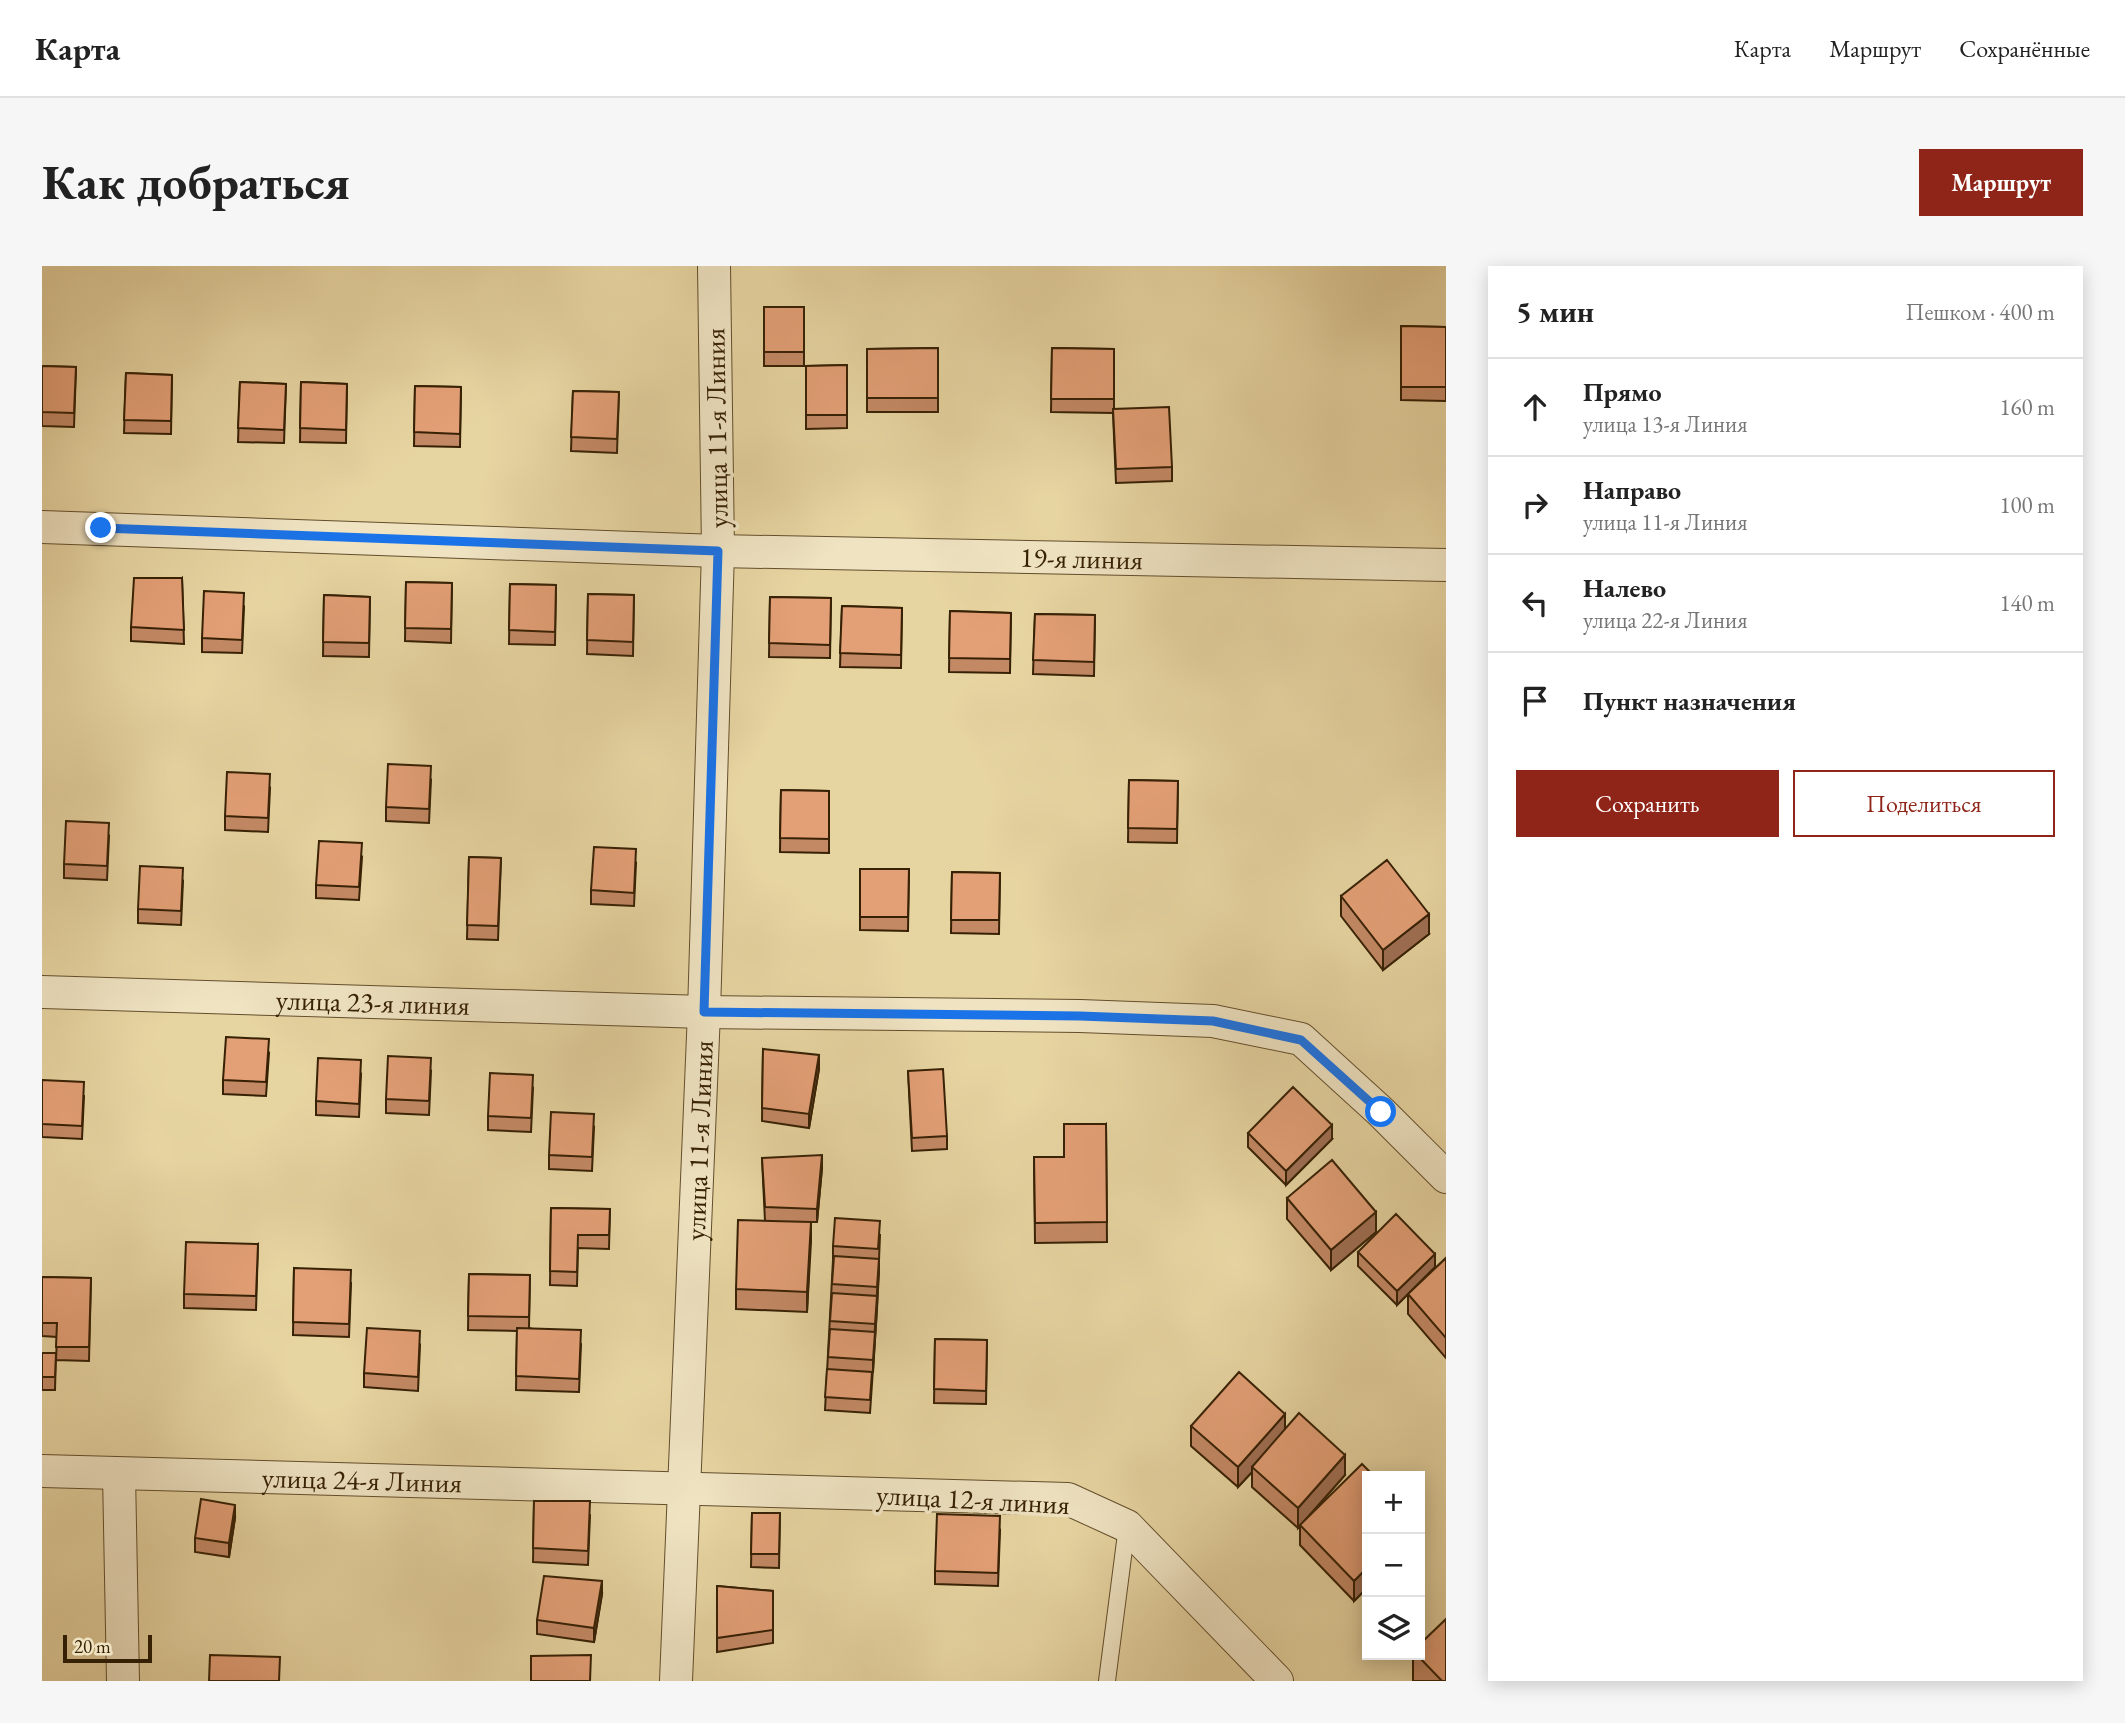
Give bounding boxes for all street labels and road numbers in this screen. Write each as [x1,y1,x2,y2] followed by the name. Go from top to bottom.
[696,328,736,528] street label: улица 11-я Линия
[1020,539,1143,577] street label: 19-я линия
[275,981,470,1023] street label: улица 23-я линия
[676,1040,721,1241] street label: улица 11-я Линия
[261,1459,463,1500] street label: улица 24-я Линия
[875,1476,1071,1522] street label: улица 12-я линия

